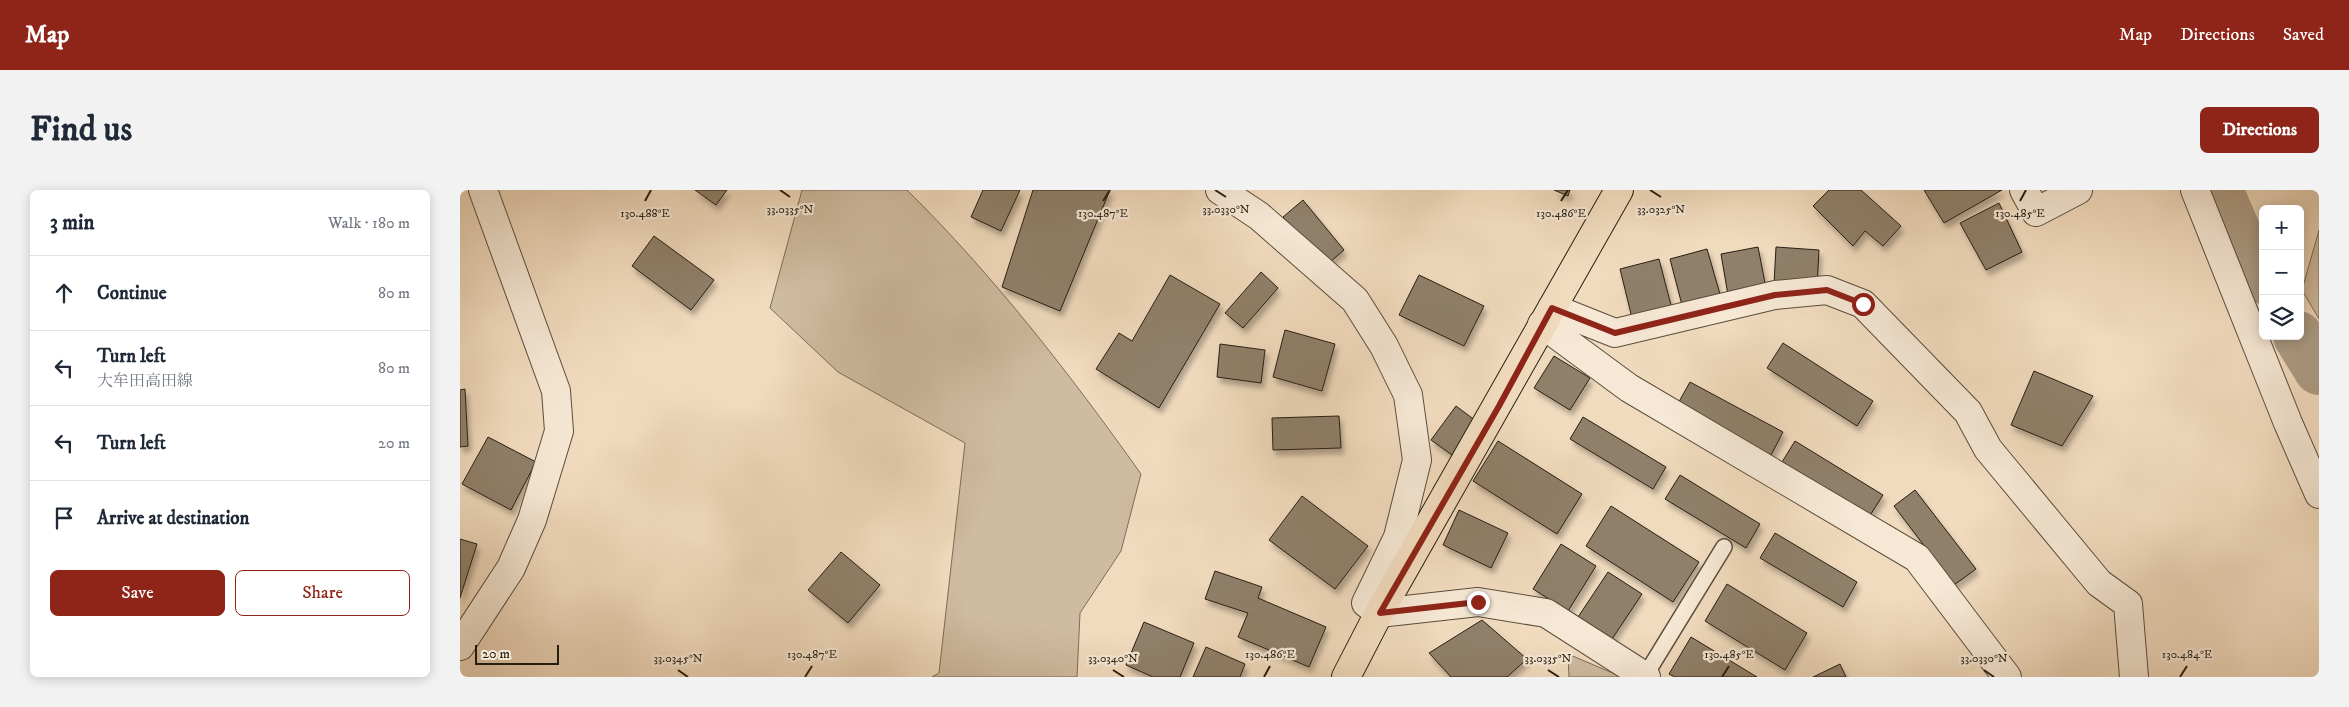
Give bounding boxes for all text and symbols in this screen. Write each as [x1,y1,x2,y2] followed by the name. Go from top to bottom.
[25,20,69,50] text: Map
[2119,24,2152,46] text: Map
[2180,24,2255,46] text: Directions
[2283,24,2324,46] text: Saved
[2200,107,2319,153] button: Directions
[30,108,132,152] text: Find us
[767,202,814,217] text: 33.0335°N
[1202,202,1250,217] text: 33.0330°N
[1637,202,1685,217] text: 33.0325°N
[2259,205,2304,340] map controls
[2259,205,2304,250] button: +
[620,206,670,221] text: 130.488°E
[1078,206,1128,221] text: 130.487°E
[1536,206,1586,221] text: 130.486°E
[1995,206,2045,221] text: 130.485°E
[50,210,95,236] text: 3 min
[328,213,410,233] text: Walk · 180 m
[2259,250,2304,295] button: −
[50,279,78,307] icon: ahead
[97,282,167,305] text: Continue
[378,283,410,303] text: 80 m
[1852,293,1875,316] route start
[2259,295,2304,340] button: layers
[97,345,166,368] text: Turn left
[50,354,78,382] icon: left
[378,358,410,378] text: 80 m
[97,371,193,391] text: 大牟田高田線
[50,429,78,457] icon: left
[97,432,166,455] text: Turn left
[378,433,410,453] text: 20 m
[50,504,78,532] icon: arrive
[97,507,249,530] text: Arrive at destination
[50,570,225,616] button: Save
[235,570,410,616] button: Share
[1467,591,1490,614] route end
[475,642,559,665] scale bar
[482,645,510,663] text: 20 m
[787,647,837,662] text: 130.487°E
[1245,647,1295,662] text: 130.486°E
[1704,647,1754,662] text: 130.485°E
[2162,647,2213,662] text: 130.484°E
[653,651,703,666] text: 33.0345°N
[1088,651,1138,666] text: 33.0340°N
[1525,651,1572,666] text: 33.0335°N
[1960,651,2008,666] text: 33.0330°N

